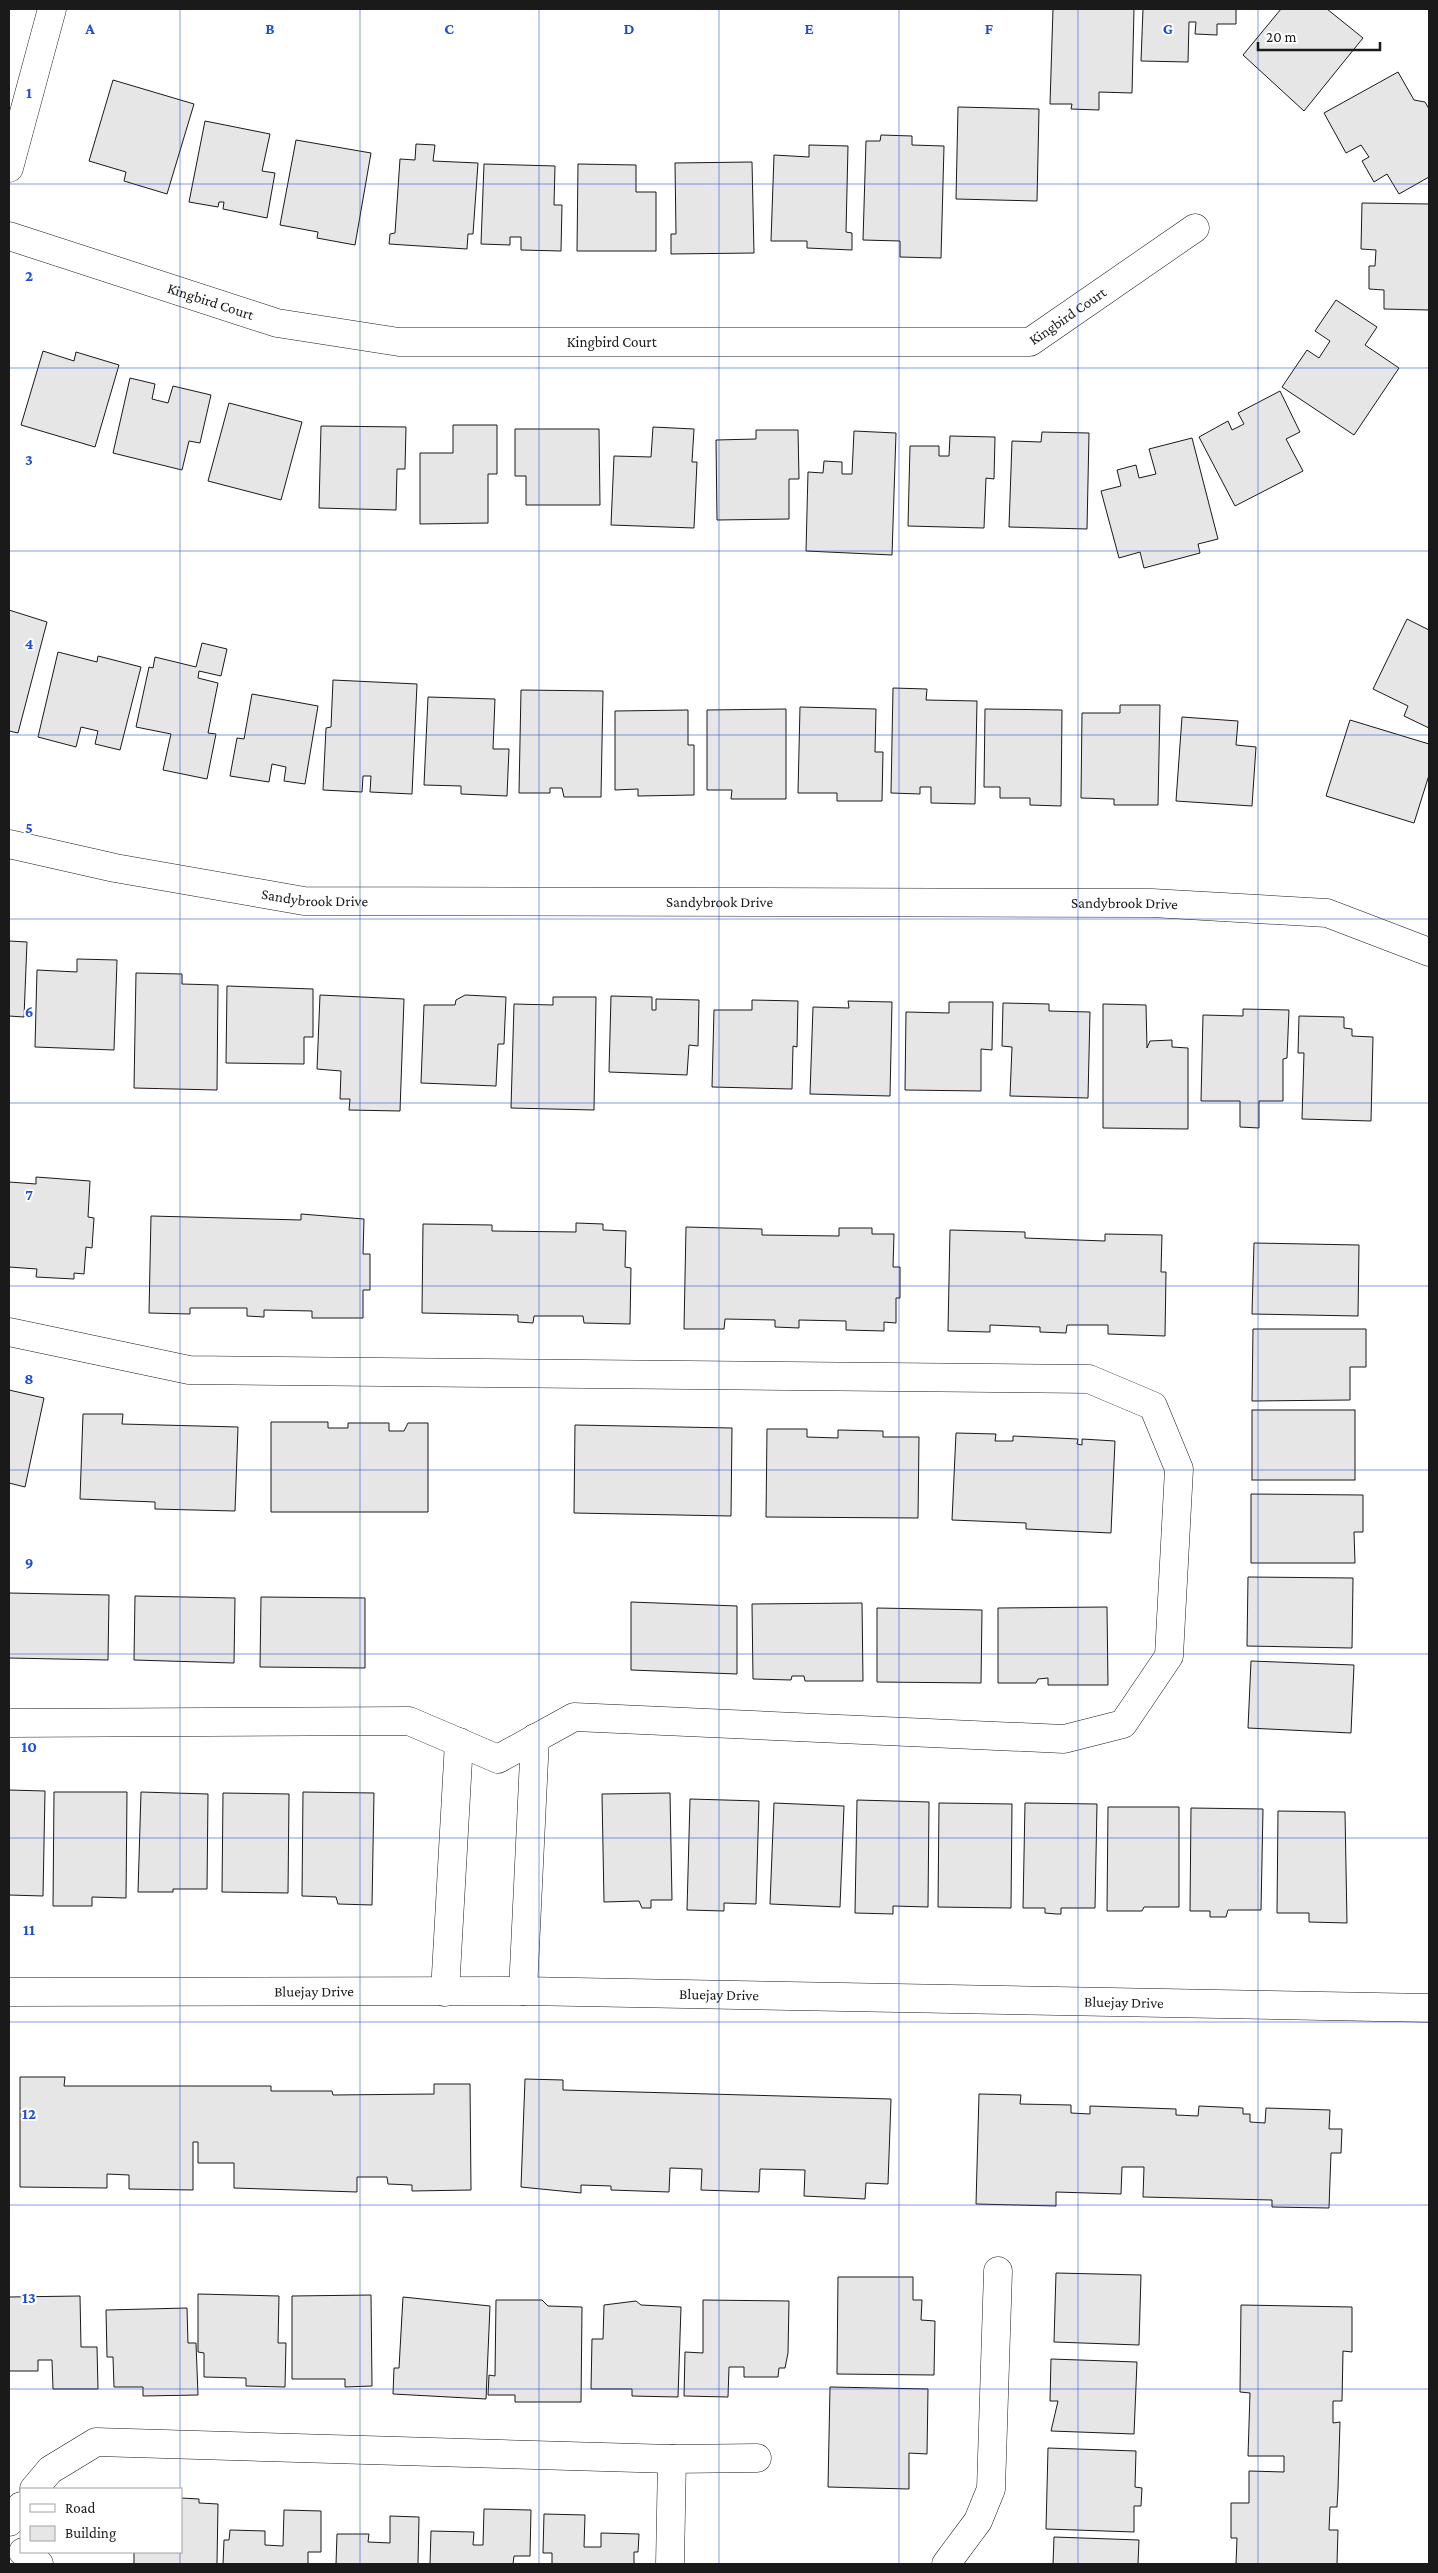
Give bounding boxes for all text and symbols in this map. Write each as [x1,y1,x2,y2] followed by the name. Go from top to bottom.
[84,20,95,37] text: A
[265,20,275,37] text: B
[444,20,454,37] text: C
[623,20,635,37] text: D
[804,20,814,37] text: E
[985,20,994,37] text: F
[1163,20,1173,37] text: G
[1258,20,1380,52] scale bar
[1266,29,1297,45] text: 20 m
[26,84,32,101] text: 1
[25,267,33,284] text: 2
[165,280,257,323] street label: Kingbird Court
[1026,283,1110,348] street label: Kingbird Court
[567,334,658,351] street label: Kingbird Court
[25,451,33,468] text: 3
[25,635,34,652] text: 4
[25,819,33,836] text: 5
[260,886,368,909] street label: Sandybrook Drive
[666,894,773,911] street label: Sandybrook Drive
[1071,895,1179,912] street label: Sandybrook Drive
[25,1003,33,1020] text: 6
[25,1186,33,1203] text: 7
[24,1370,34,1387] text: 8
[25,1554,33,1571] text: 9
[21,1738,37,1755] text: 10
[23,1921,35,1938] text: 11
[274,1983,354,2000] street label: Bluejay Drive
[679,1986,759,2004] street label: Bluejay Drive
[1084,1994,1164,2011] street label: Bluejay Drive
[22,2105,36,2122] text: 12
[22,2289,36,2306] text: 13
[20,2488,182,2553] legend
[65,2500,96,2516] text: Road
[65,2525,116,2542] text: Building

